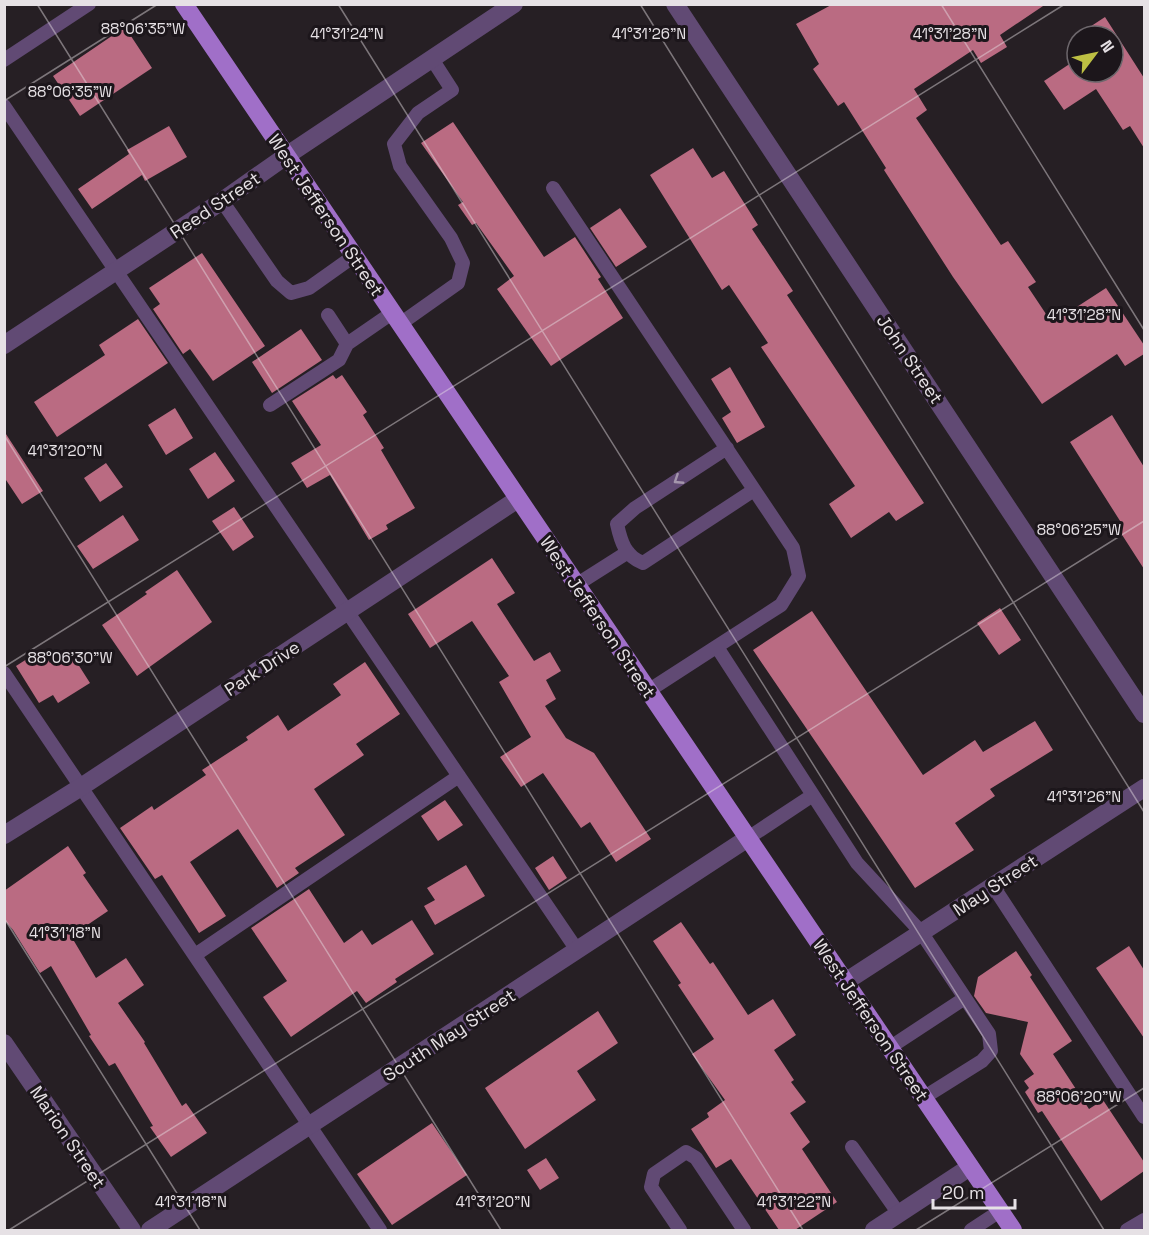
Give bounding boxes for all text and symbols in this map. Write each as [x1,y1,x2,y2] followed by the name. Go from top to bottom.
[101,19,185,38] text: 88°06'35"W
[310,24,384,43] text: 41°31'24"N
[612,24,686,43] text: 41°31'26"N
[913,24,987,43] text: 41°31'28"N
[1065,24,1125,84] north arrow
[1096,36,1119,56] text: N
[28,82,112,101] text: 88°06'35"W
[263,130,389,300] street label: West Jefferson Street
[165,166,265,244] street label: Reed Street
[1047,305,1121,324] text: 41°31'28"N
[872,310,948,408] street label: John Street
[28,441,102,460] text: 41°31'20"N
[673,473,684,484] one-way arrow
[1037,520,1121,539] text: 88°06'25"W
[535,532,661,702] street label: West Jefferson Street
[220,635,304,701] street label: Park Drive
[27,648,113,667] text: 88°06'30"W
[1047,787,1121,806] text: 41°31'26"N
[948,849,1042,921] street label: May Street
[29,923,101,942] text: 41°31'18"N
[808,935,934,1105] street label: West Jefferson Street
[378,984,520,1086] street label: South May Street
[25,1081,111,1193] street label: Marion Street
[1036,1087,1122,1106] text: 88°06'20"W
[933,1172,1016,1210] scale bar
[942,1181,985,1204] text: 20 m
[155,1192,227,1211] text: 41°31'18"N
[456,1192,530,1211] text: 41°31'20"N
[757,1192,831,1211] text: 41°31'22"N

